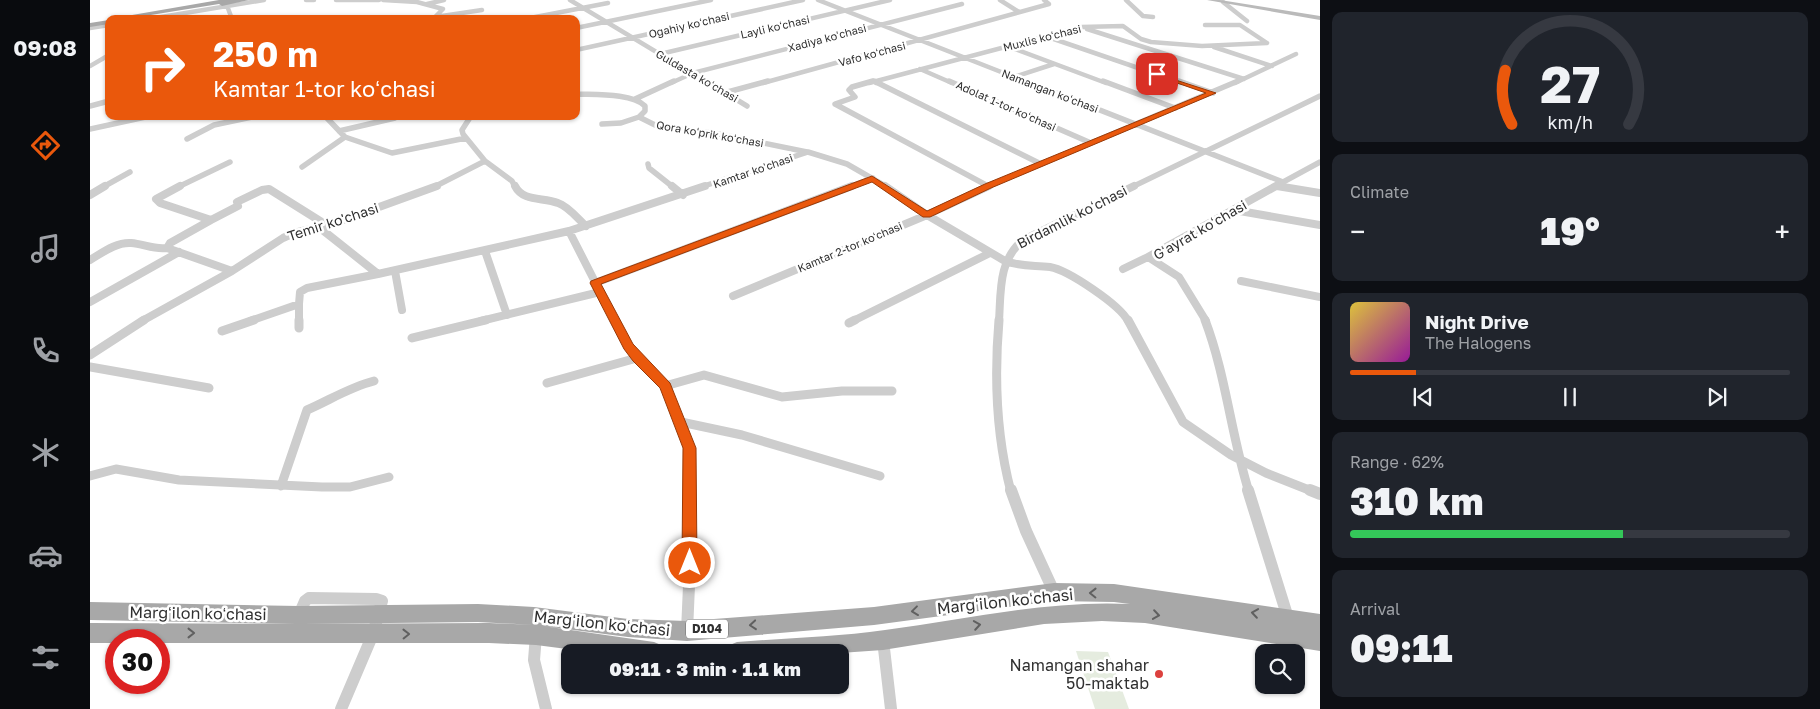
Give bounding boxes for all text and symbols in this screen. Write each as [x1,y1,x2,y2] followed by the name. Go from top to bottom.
[647,9,731,40] street label: Ogahiy koʻchasi
[739,12,811,41] street label: Layli koʻchasi
[786,21,868,54] street label: Xadiya koʻchasi
[1001,22,1082,54] street label: Muxlis koʻchasi
[213,33,318,75] text: 250 m
[13,34,77,61] text: 09:08
[130,35,195,100] icon: right
[837,38,907,69] street label: Vafo koʻchasi
[654,47,741,104] street label: Guldasta koʻchasi
[1540,52,1600,114] text: 27
[1136,53,1178,95] pin
[1143,60,1171,88] icon: arrive
[1000,66,1100,115] street label: Namangan koʻchasi
[213,75,436,102] text: Kamtar 1-tor koʻchasi
[954,78,1058,133] street label: Adolat 1-tor koʻchasi
[1547,111,1593,133] text: km/h
[655,118,765,149] street label: Qora koʻprik koʻchasi
[28,128,63,163] icon: directions
[711,151,795,190] street label: Kamtar koʻchasi
[1014,181,1130,252] street label: Birdamlik koʻchasi
[1350,182,1409,202] text: Climate
[1150,196,1250,263] street label: Gʻayrat koʻchasi
[285,199,381,244] street label: Temir ko'chasi
[1540,208,1600,253] text: 19°
[1350,215,1365,248] text: −
[1775,215,1790,248] text: +
[796,219,904,274] street label: Kamtar 2-tor koʻchasi
[28,231,63,266] icon: music
[1425,310,1529,333] text: Night Drive
[28,333,63,368] icon: phone
[1425,333,1531,353] text: The Halogens
[1409,383,1437,411] icon: previous
[1556,383,1584,411] icon: pause
[1703,383,1731,411] icon: next
[28,435,63,470] icon: climate
[1350,452,1444,472] text: Range · 62%
[1350,478,1484,523] text: 310 km
[663,536,715,588] position arrow
[28,538,63,573] icon: car
[936,584,1074,618] street label: Margʻilon koʻchasi
[1089,588,1097,598] one-way arrow
[1350,599,1400,619] text: Arrival
[129,602,267,624] street label: Margʻilon koʻchasi
[910,605,918,616] one-way arrow
[533,606,671,640] street label: Margʻilon koʻchasi
[1250,608,1258,619] one-way arrow
[1152,609,1160,620] one-way arrow
[749,619,757,630] one-way arrow
[686,620,728,638] road number: D104
[972,621,981,631] one-way arrow
[1350,625,1452,670] text: 09:11
[187,628,195,639] one-way arrow
[105,629,170,694] speed limit sign: 30
[402,629,410,639] one-way arrow
[28,640,63,675] icon: filters
[1255,644,1305,694] map controls
[1255,644,1305,694] button: search
[1010,655,1149,693] place label: Namangan shahar 50-maktab
[609,657,801,680] text: 09:11 · 3 min · 1.1 km
[1153,668,1165,680] marker: Namangan shahar 50-maktab

